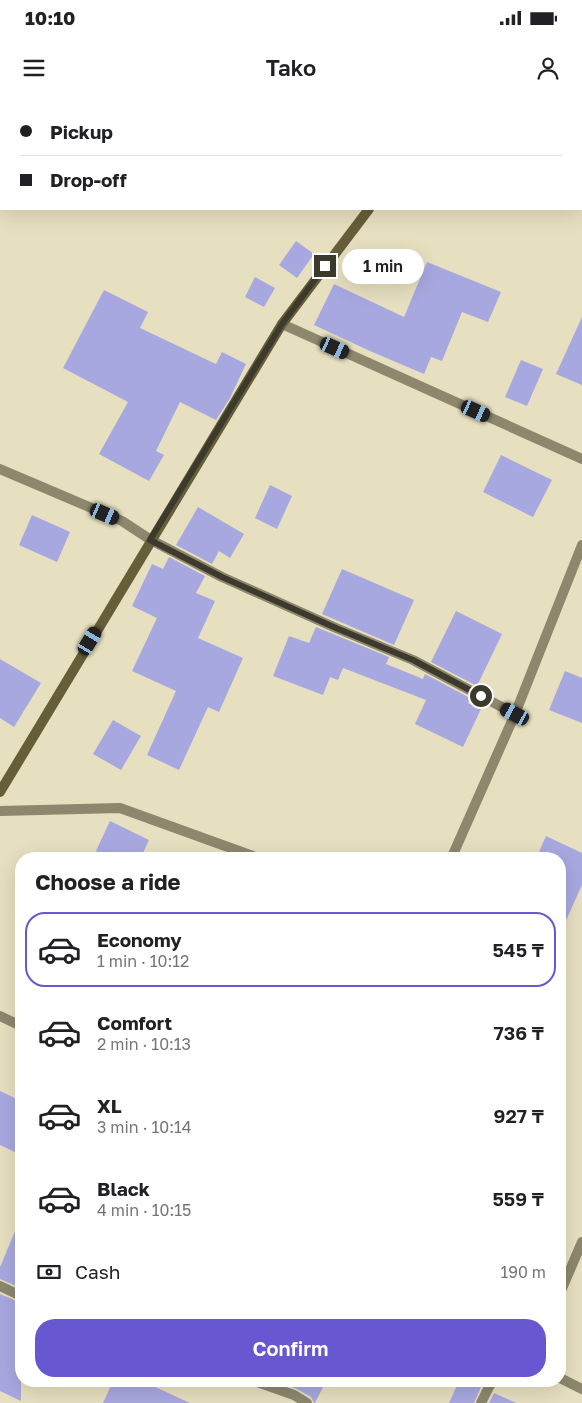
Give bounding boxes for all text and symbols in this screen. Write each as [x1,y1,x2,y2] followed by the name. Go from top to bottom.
[25,6,75,29] text: 10:10
[20,54,48,82] icon: menu
[266,54,316,81] text: Tako
[534,54,562,82] icon: person
[50,120,113,143] text: Pickup
[50,168,127,191] text: Drop-off
[342,248,425,284] callout: 1 min
[314,255,336,277] route end
[363,256,403,276] text: 1 min
[318,335,351,361] car
[459,398,492,424] car
[88,501,121,527] car
[75,624,104,658] car
[470,685,492,707] route start
[498,700,531,728] car
[35,868,181,895] text: Choose a ride
[37,927,82,972] icon: car
[97,928,182,951] text: Economy
[492,938,544,961] text: 545 ₸
[97,951,189,971] text: 1 min · 10:12
[37,1010,82,1055] icon: car
[97,1011,172,1034] text: Comfort
[494,1021,544,1044] text: 736 ₸
[97,1034,191,1054] text: 2 min · 10:13
[37,1093,82,1138] icon: car
[97,1094,122,1117] text: XL
[494,1104,544,1127] text: 927 ₸
[97,1117,191,1137] text: 3 min · 10:14
[37,1176,82,1221] icon: car
[97,1177,150,1200] text: Black
[492,1187,544,1210] text: 559 ₸
[97,1200,191,1220] text: 4 min · 10:15
[35,1258,63,1286] icon: cash
[75,1260,120,1283] text: Cash
[500,1262,546,1282] text: 190 m
[35,1319,546,1377] button: Confirm

